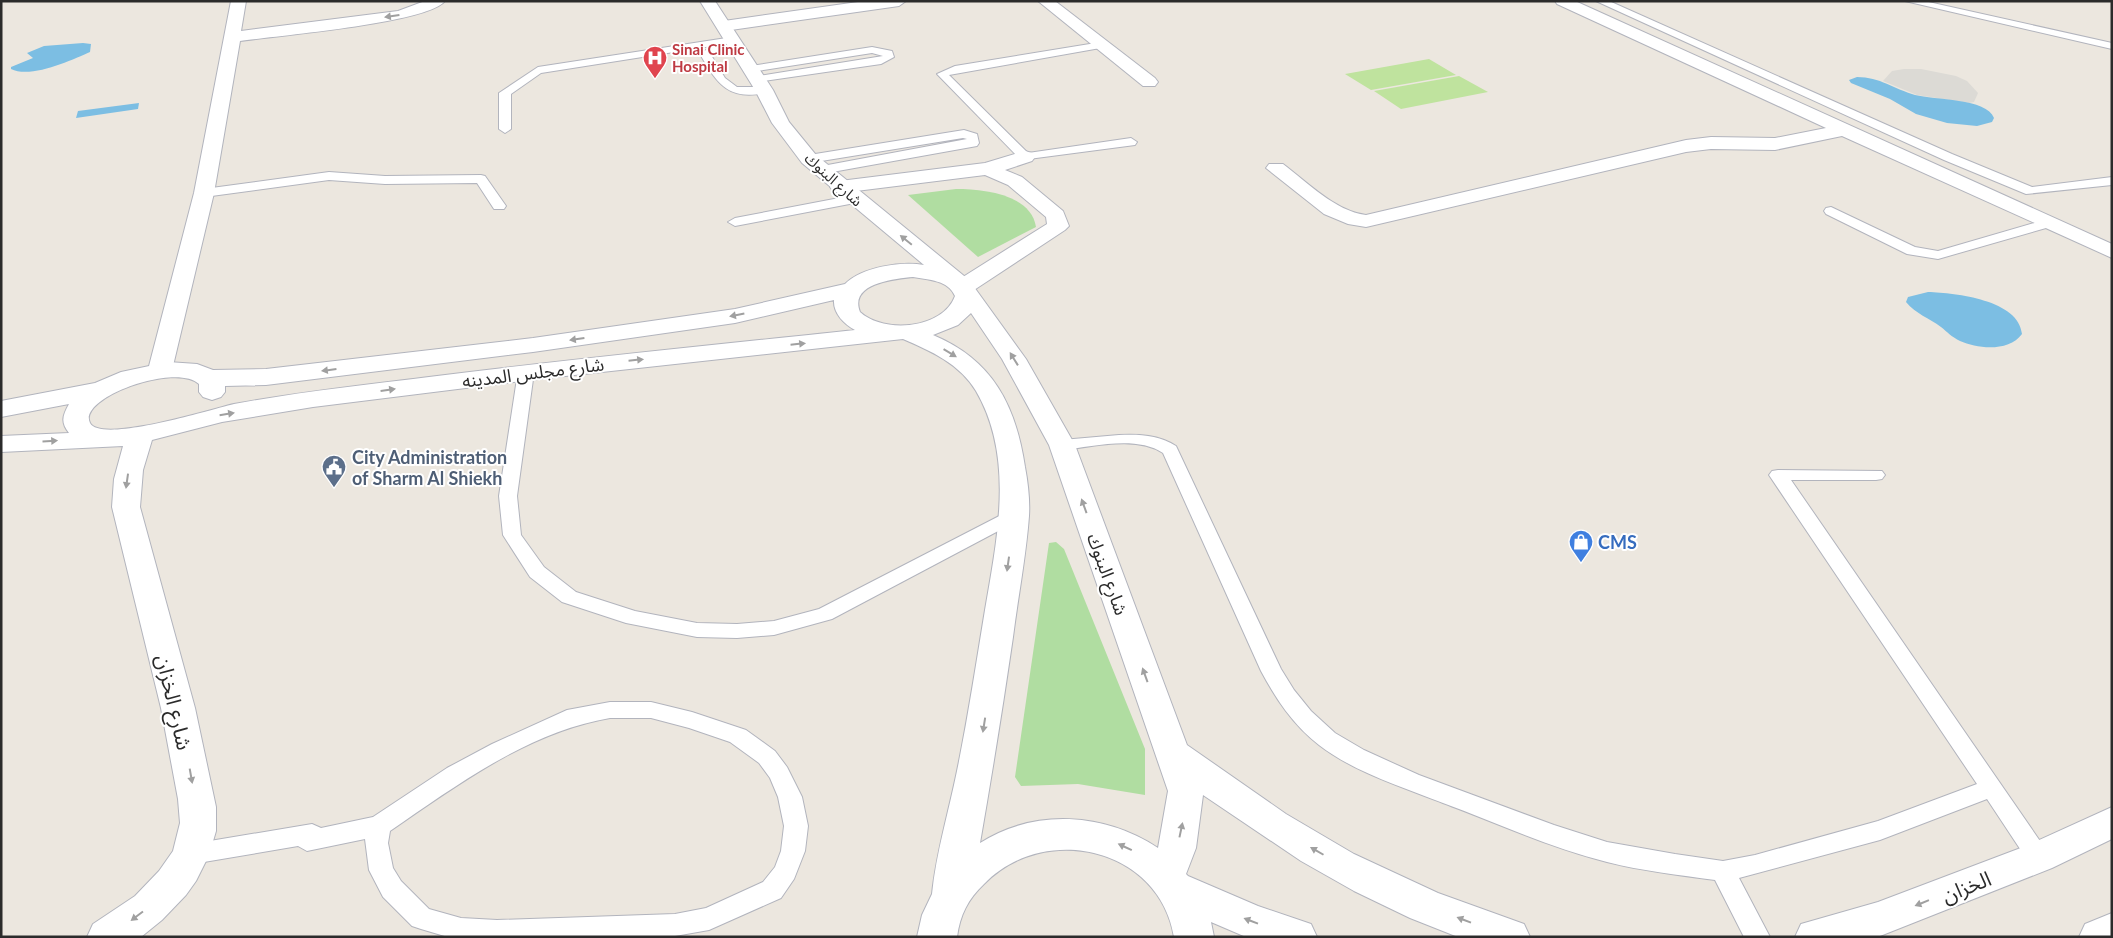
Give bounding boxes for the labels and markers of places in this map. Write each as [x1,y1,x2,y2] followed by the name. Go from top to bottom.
[672,40,745,75] place label: Sinai Clinic Hospital
[642,45,668,79] hospital icon: Sinai Clinic Hospital
[352,446,507,489] place label: City Administration of Sharm Al Shiekh
[321,454,347,488] public building icon: City Administration of Sharm Al Shiekh
[1568,529,1594,563] shop icon: CMS
[1598,531,1637,553] place label: CMS

